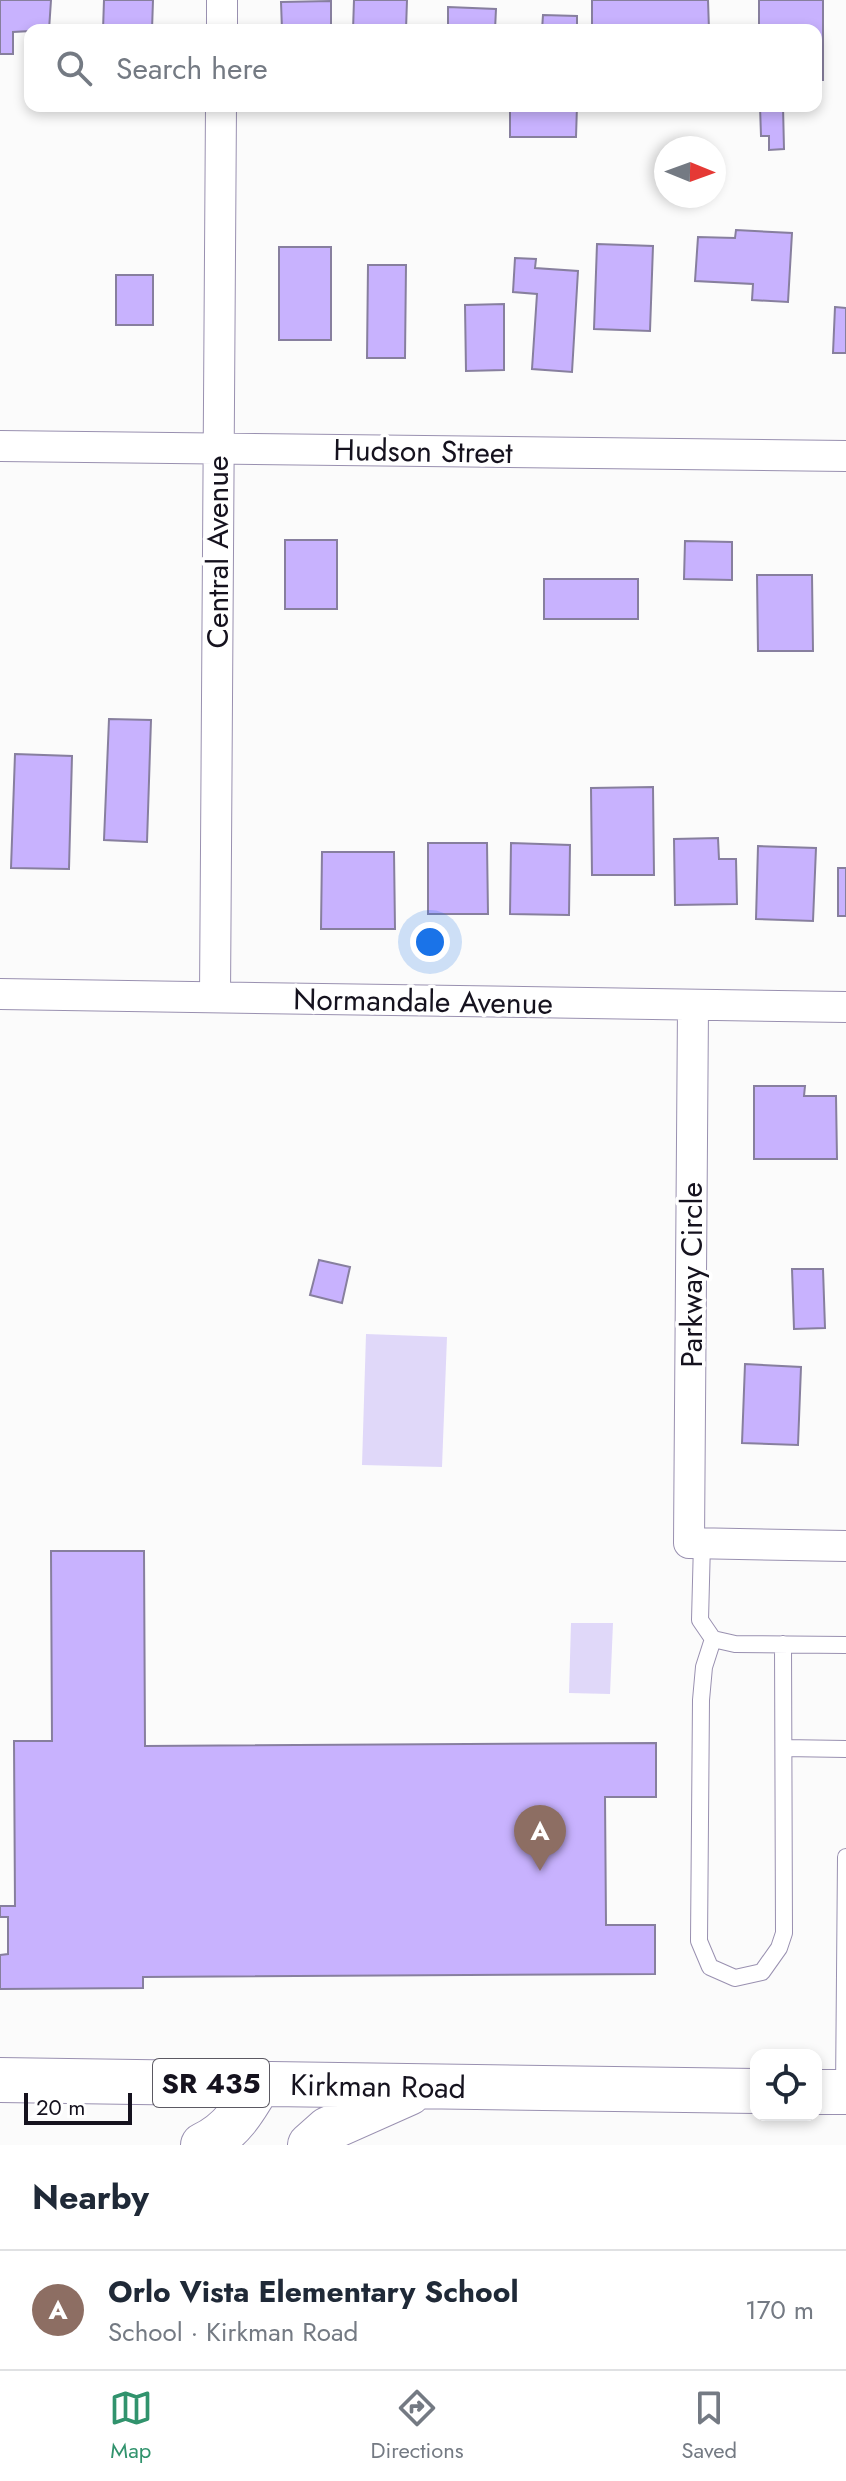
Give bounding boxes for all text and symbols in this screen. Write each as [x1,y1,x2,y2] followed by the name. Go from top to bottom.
[24,24,822,112] search box
[52,46,96,90] icon: search
[116,47,268,90] text: Search here
[654,136,726,208] north arrow
[333,428,514,474] street label: Hudson Street
[196,455,239,649] street label: Central Avenue
[410,922,450,962] your location
[293,977,553,1025] street label: Normandale Avenue
[670,1182,713,1368] street label: Parkway Circle
[514,1805,566,1871] pin: A
[750,2049,822,2121] map controls
[750,2049,822,2121] button: locate
[153,2059,269,2107] road number: SR 435
[290,2063,466,2109] street label: Kirkman Road
[24,2089,132,2125] scale bar
[36,2091,85,2123] text: 20 m
[32,2173,149,2222] text: Nearby
[108,2270,519,2313] text: Orlo Vista Elementary School
[48,2291,68,2329] text: A
[745,2291,814,2329] text: 170 m
[108,2313,358,2351] text: School · Kirkman Road
[109,2386,153,2466] tab: Map
[371,2386,464,2466] tab: Directions
[681,2386,737,2466] tab: Saved

